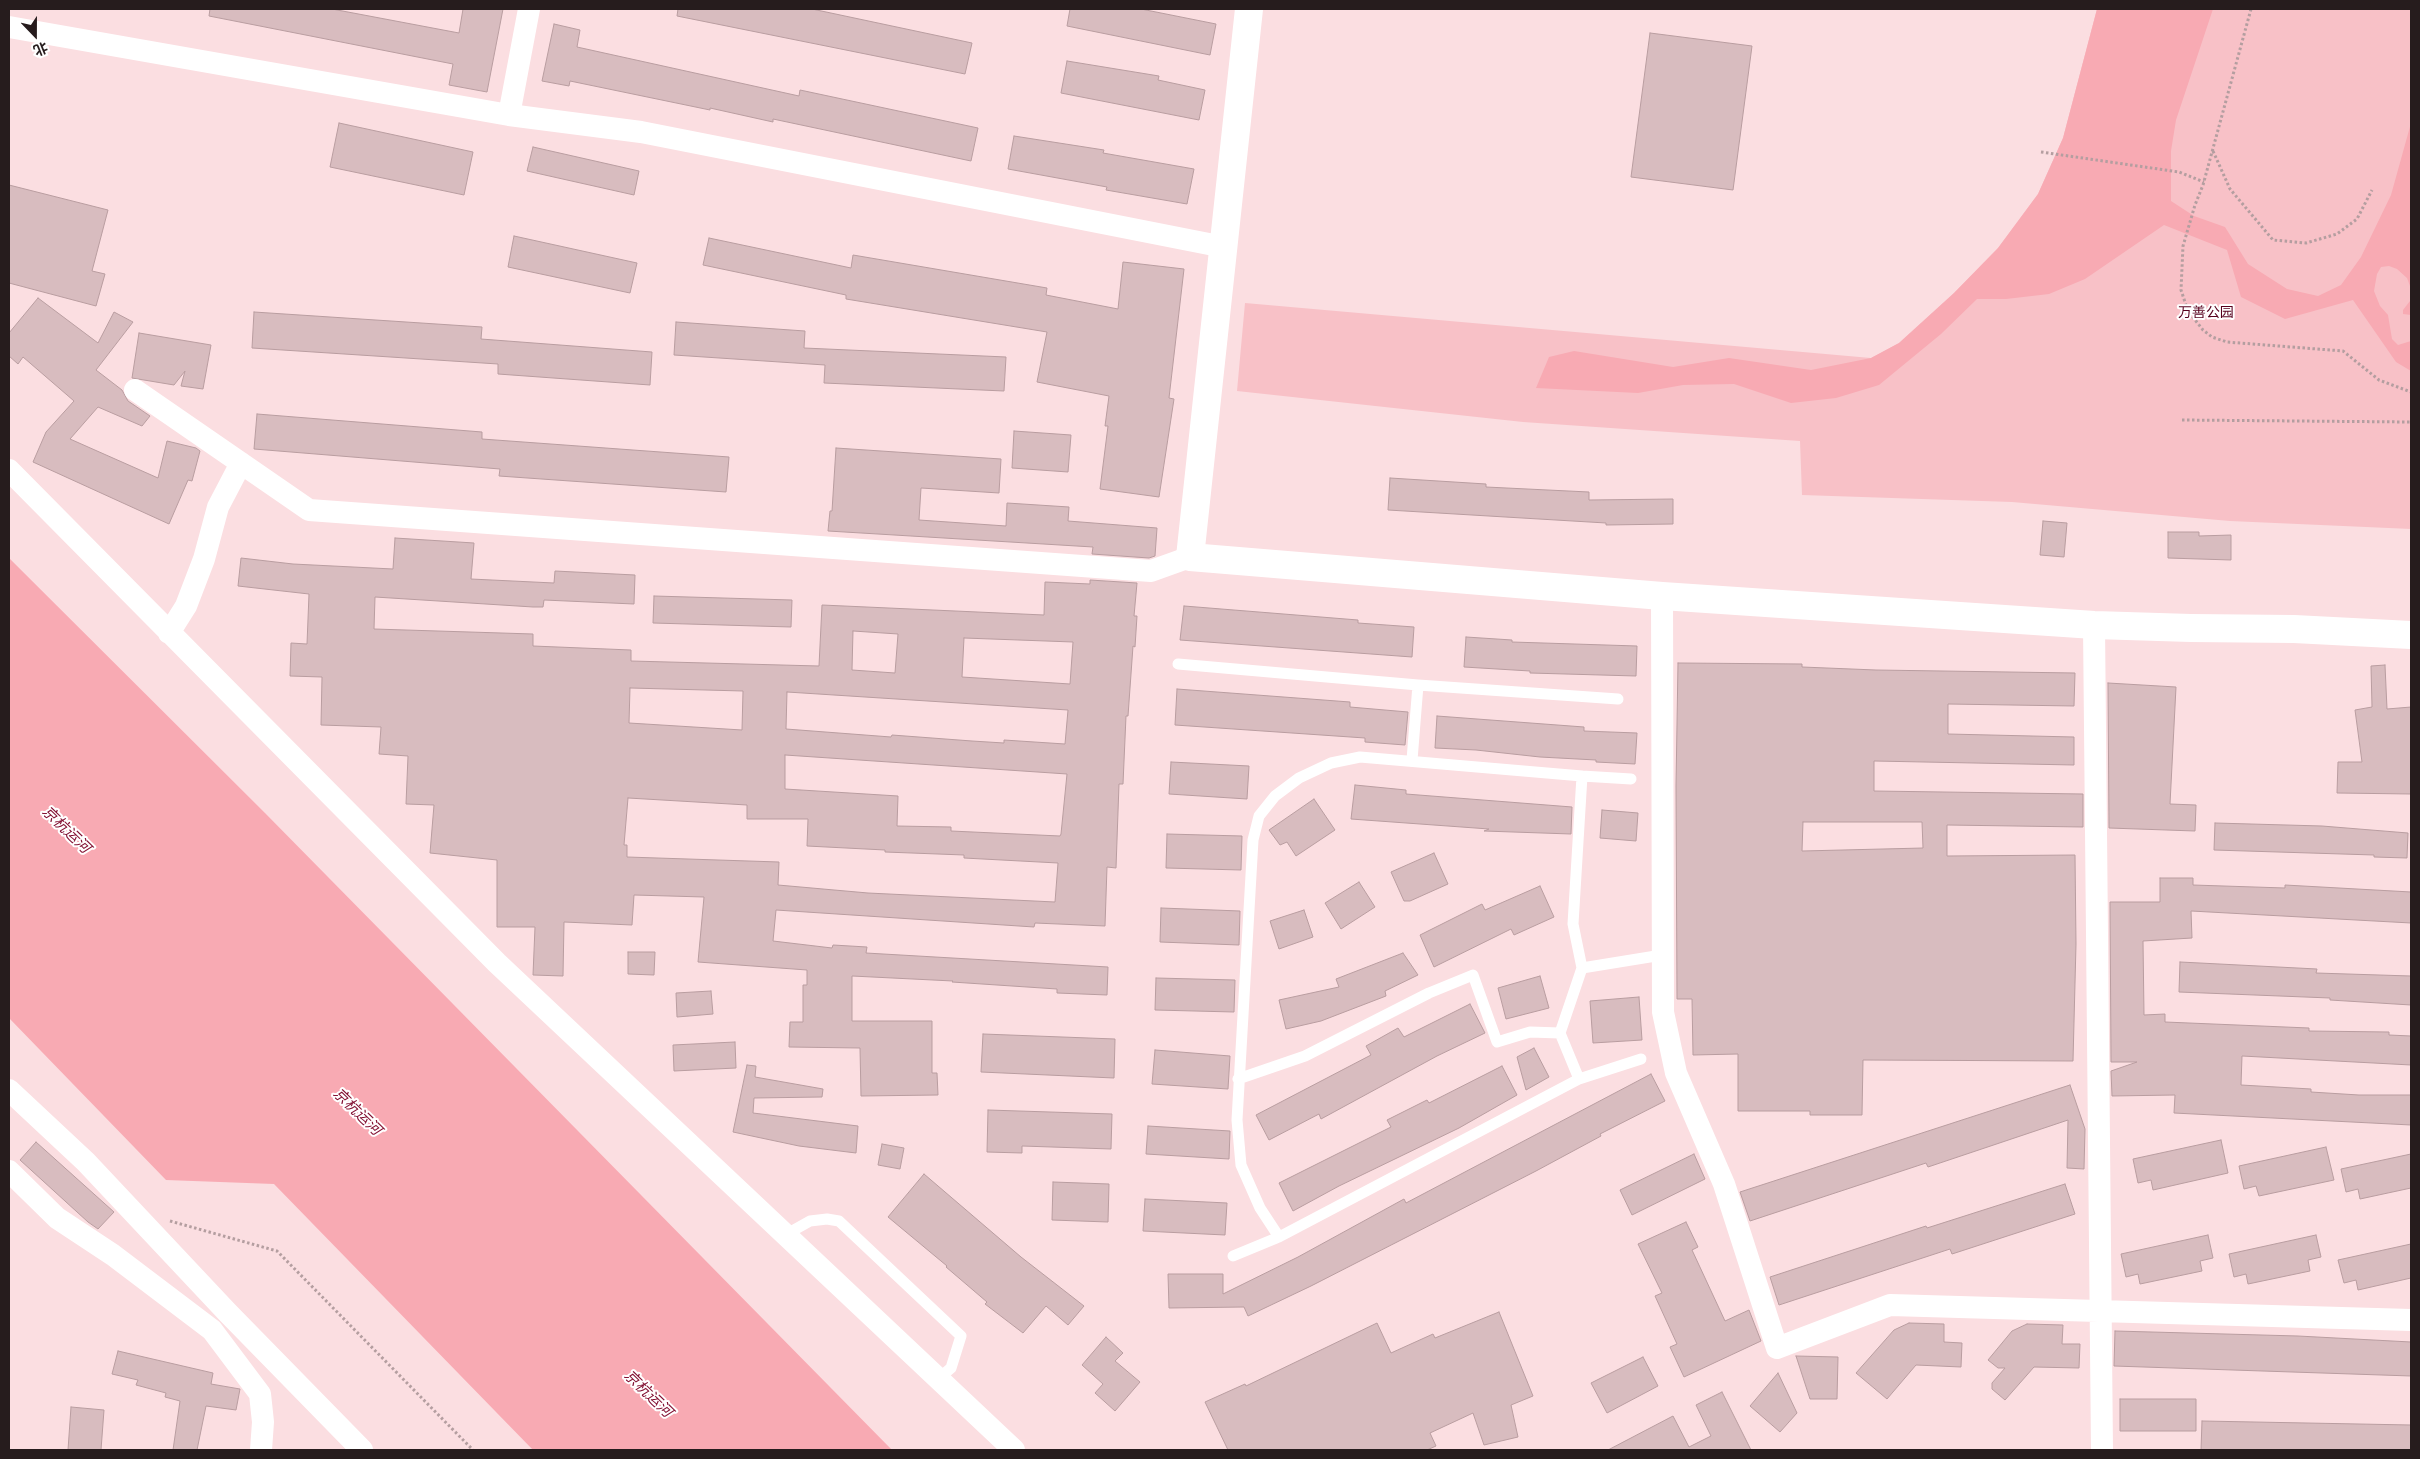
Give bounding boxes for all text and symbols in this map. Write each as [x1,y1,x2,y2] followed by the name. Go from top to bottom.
[10,10,60,60] north arrow
[31,38,50,60] text: 北
[2178,305,2234,321] park label: 万善公园
[38,803,94,857] water label: 京杭运河
[329,1085,385,1139] water label: 京杭运河
[620,1367,676,1421] water label: 京杭运河

